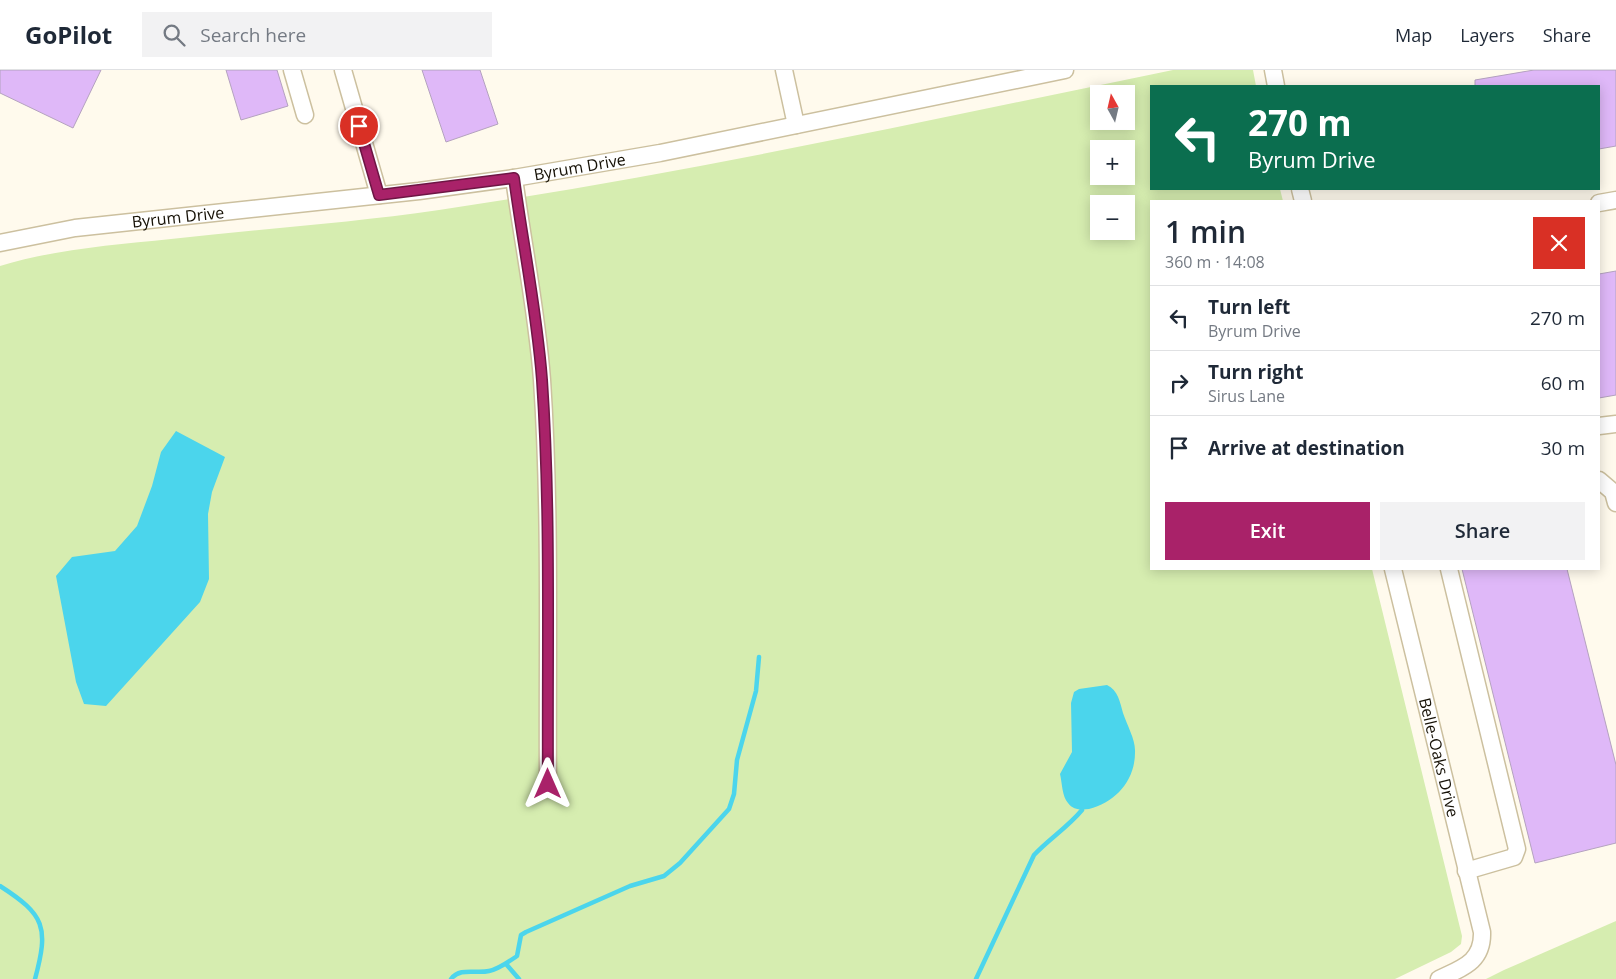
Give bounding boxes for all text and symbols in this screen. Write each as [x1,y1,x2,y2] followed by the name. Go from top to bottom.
[142,12,492,57] search box
[25,18,112,51] text: GoPilot
[160,21,188,49] icon: search
[200,22,306,48] text: Search here
[1395,23,1432,47] text: Map
[1460,23,1515,47] text: Layers
[1543,23,1591,47] text: Share
[1090,85,1135,130] north arrow
[1090,85,1135,240] map controls
[1248,99,1352,146] text: 270 m
[338,105,380,147] pin
[1165,105,1230,170] icon: left
[345,112,373,140] icon: arrive
[1090,140,1135,185] button: +
[1248,144,1376,174] text: Byrum Drive
[532,148,627,185] street label: Byrum Drive
[1090,195,1135,240] button: −
[131,201,225,233] street label: Byrum Drive
[1165,211,1246,252] text: 1 min
[1533,217,1585,269] button: close
[1165,251,1265,273] text: 360 m · 14:08
[1208,294,1290,320] text: Turn left
[1165,304,1193,332] icon: left
[1530,305,1585,331] text: 270 m
[1208,320,1301,342] text: Byrum Drive
[1208,359,1303,385] text: Turn right
[1165,369,1193,397] icon: right
[1541,370,1585,396] text: 60 m
[1208,385,1285,407] text: Sirus Lane
[1165,434,1193,462] icon: arrive
[1208,435,1405,461] text: Arrive at destination
[1541,435,1585,461] text: 30 m
[1165,502,1370,560] button: Exit
[1380,502,1585,560] button: Share
[1414,695,1464,819] street label: Belle-Oaks Drive
[521,757,573,809] position arrow

